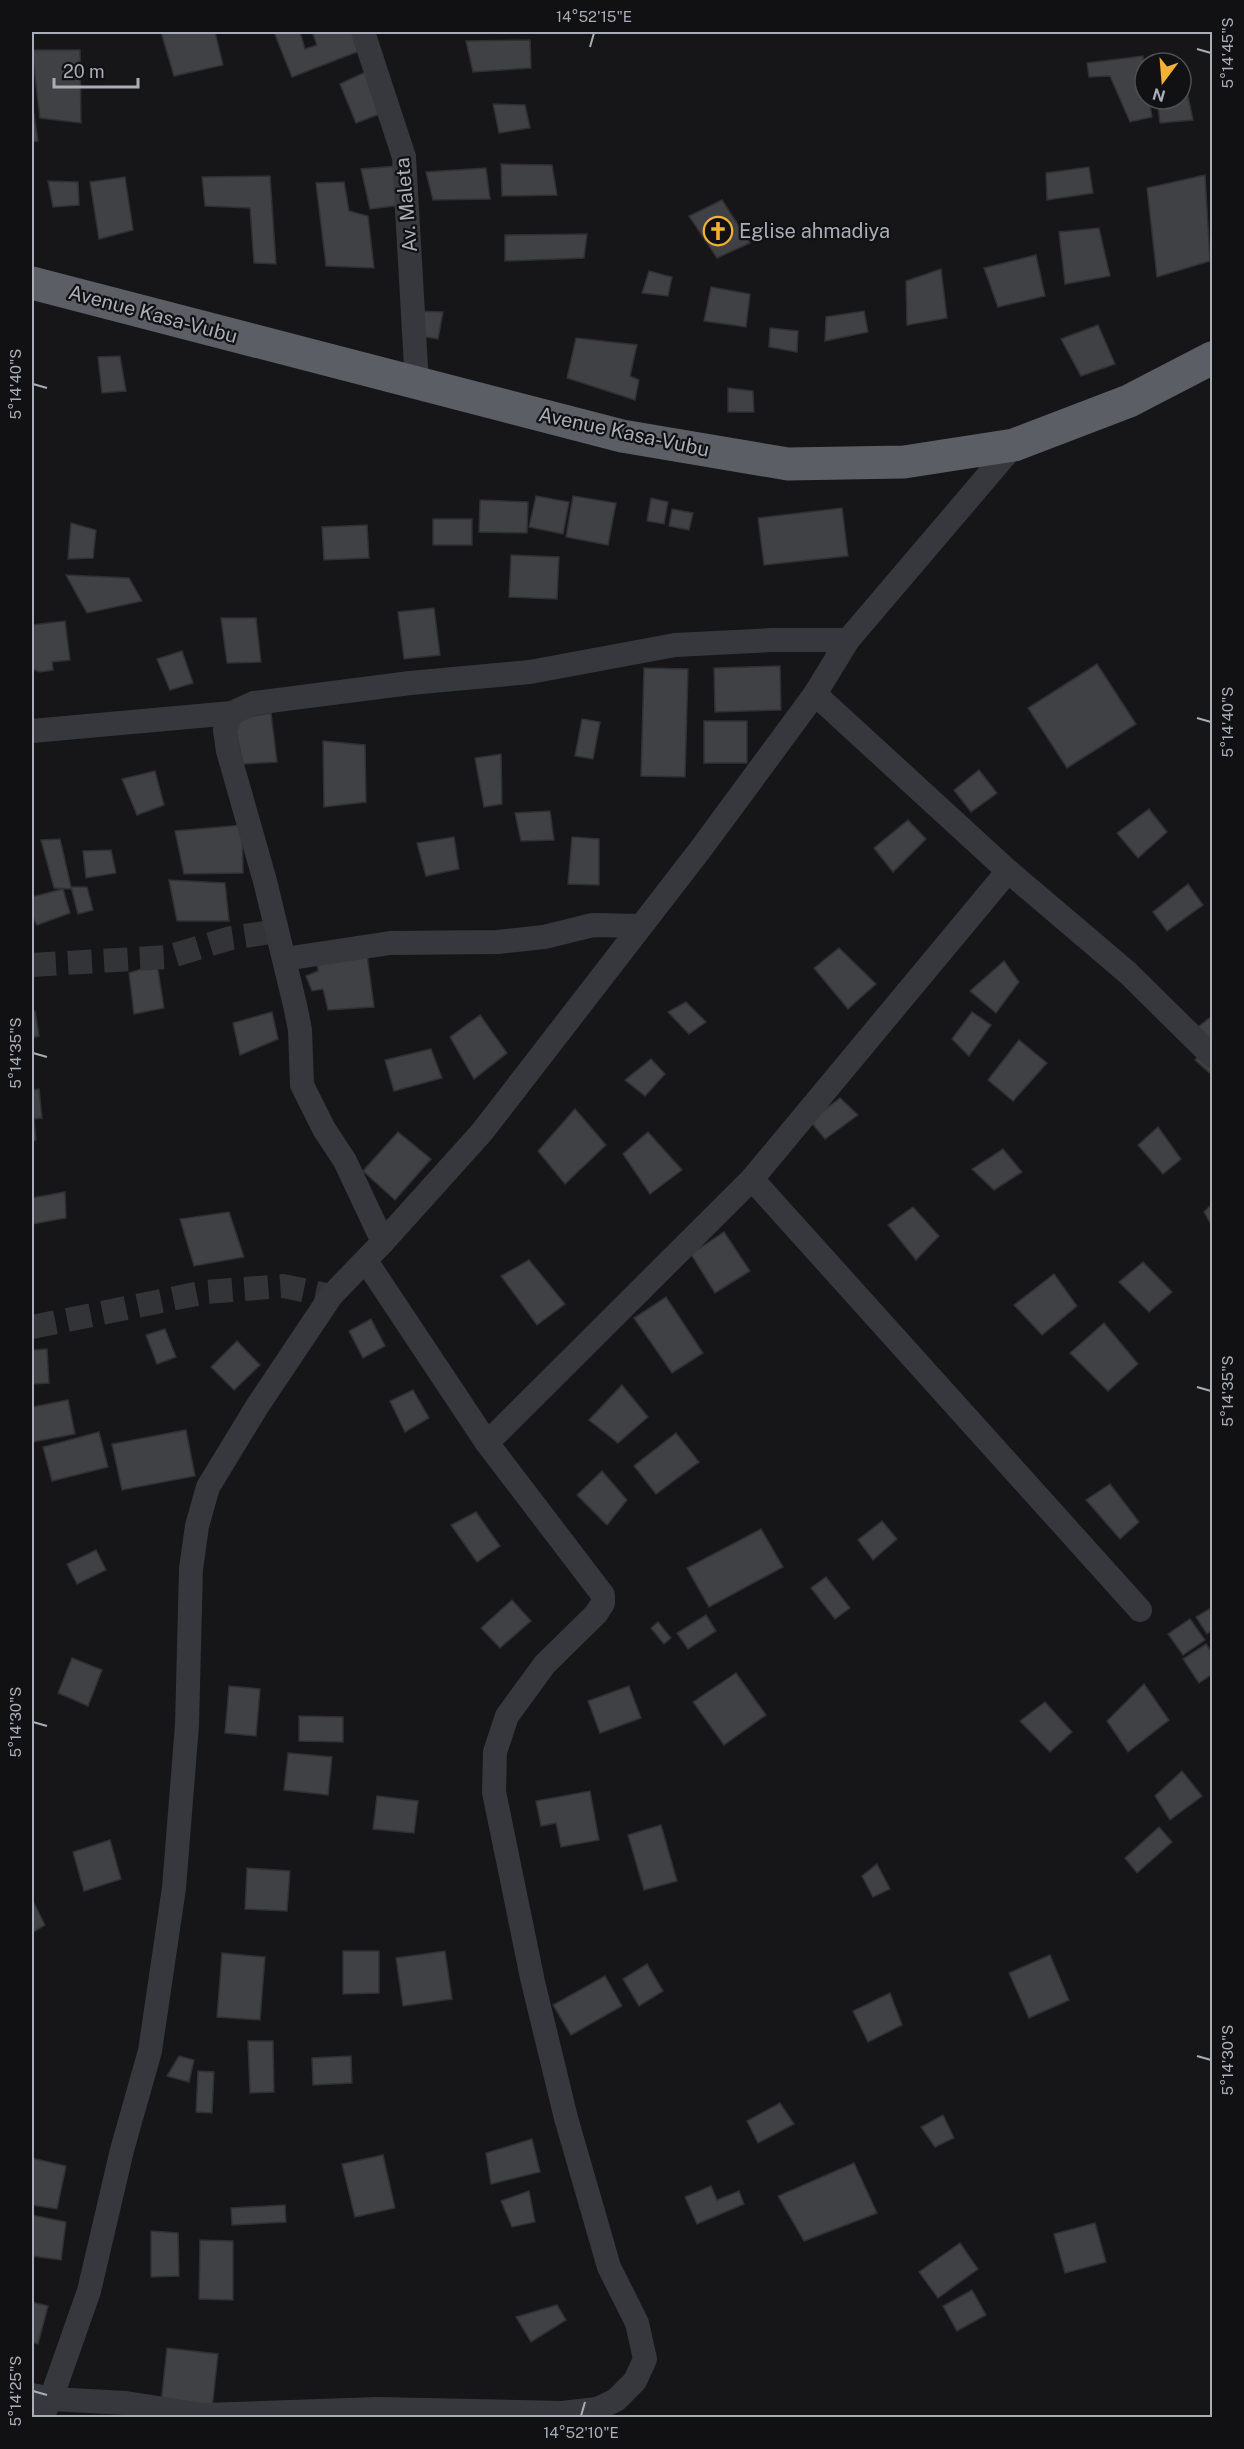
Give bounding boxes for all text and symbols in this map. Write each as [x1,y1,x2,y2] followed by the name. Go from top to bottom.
[556,8,632,25] text: 14°52'15"E
[1219,17,1236,89] text: 5°14'45"S
[54,51,138,89] scale bar
[1133,51,1193,111] north arrow
[63,61,105,82] text: 20 m
[1150,84,1168,106] text: N
[390,157,422,253] street label: Av. Maleta
[702,215,734,247] church icon: Eglise ahmadiya
[739,219,890,243] place label: Eglise ahmadiya
[66,280,240,348] street label: Avenue Kasa-Vubu
[7,349,24,419] text: 5°14'40"S
[537,402,711,462] street label: Avenue Kasa-Vubu
[1219,687,1236,757] text: 5°14'40"S
[7,1017,24,1089] text: 5°14'35"S
[1219,1355,1236,1427] text: 5°14'35"S
[7,1687,24,1757] text: 5°14'30"S
[1219,2025,1236,2095] text: 5°14'30"S
[7,2356,24,2426] text: 5°14'25"S
[543,2424,619,2441] text: 14°52'10"E

